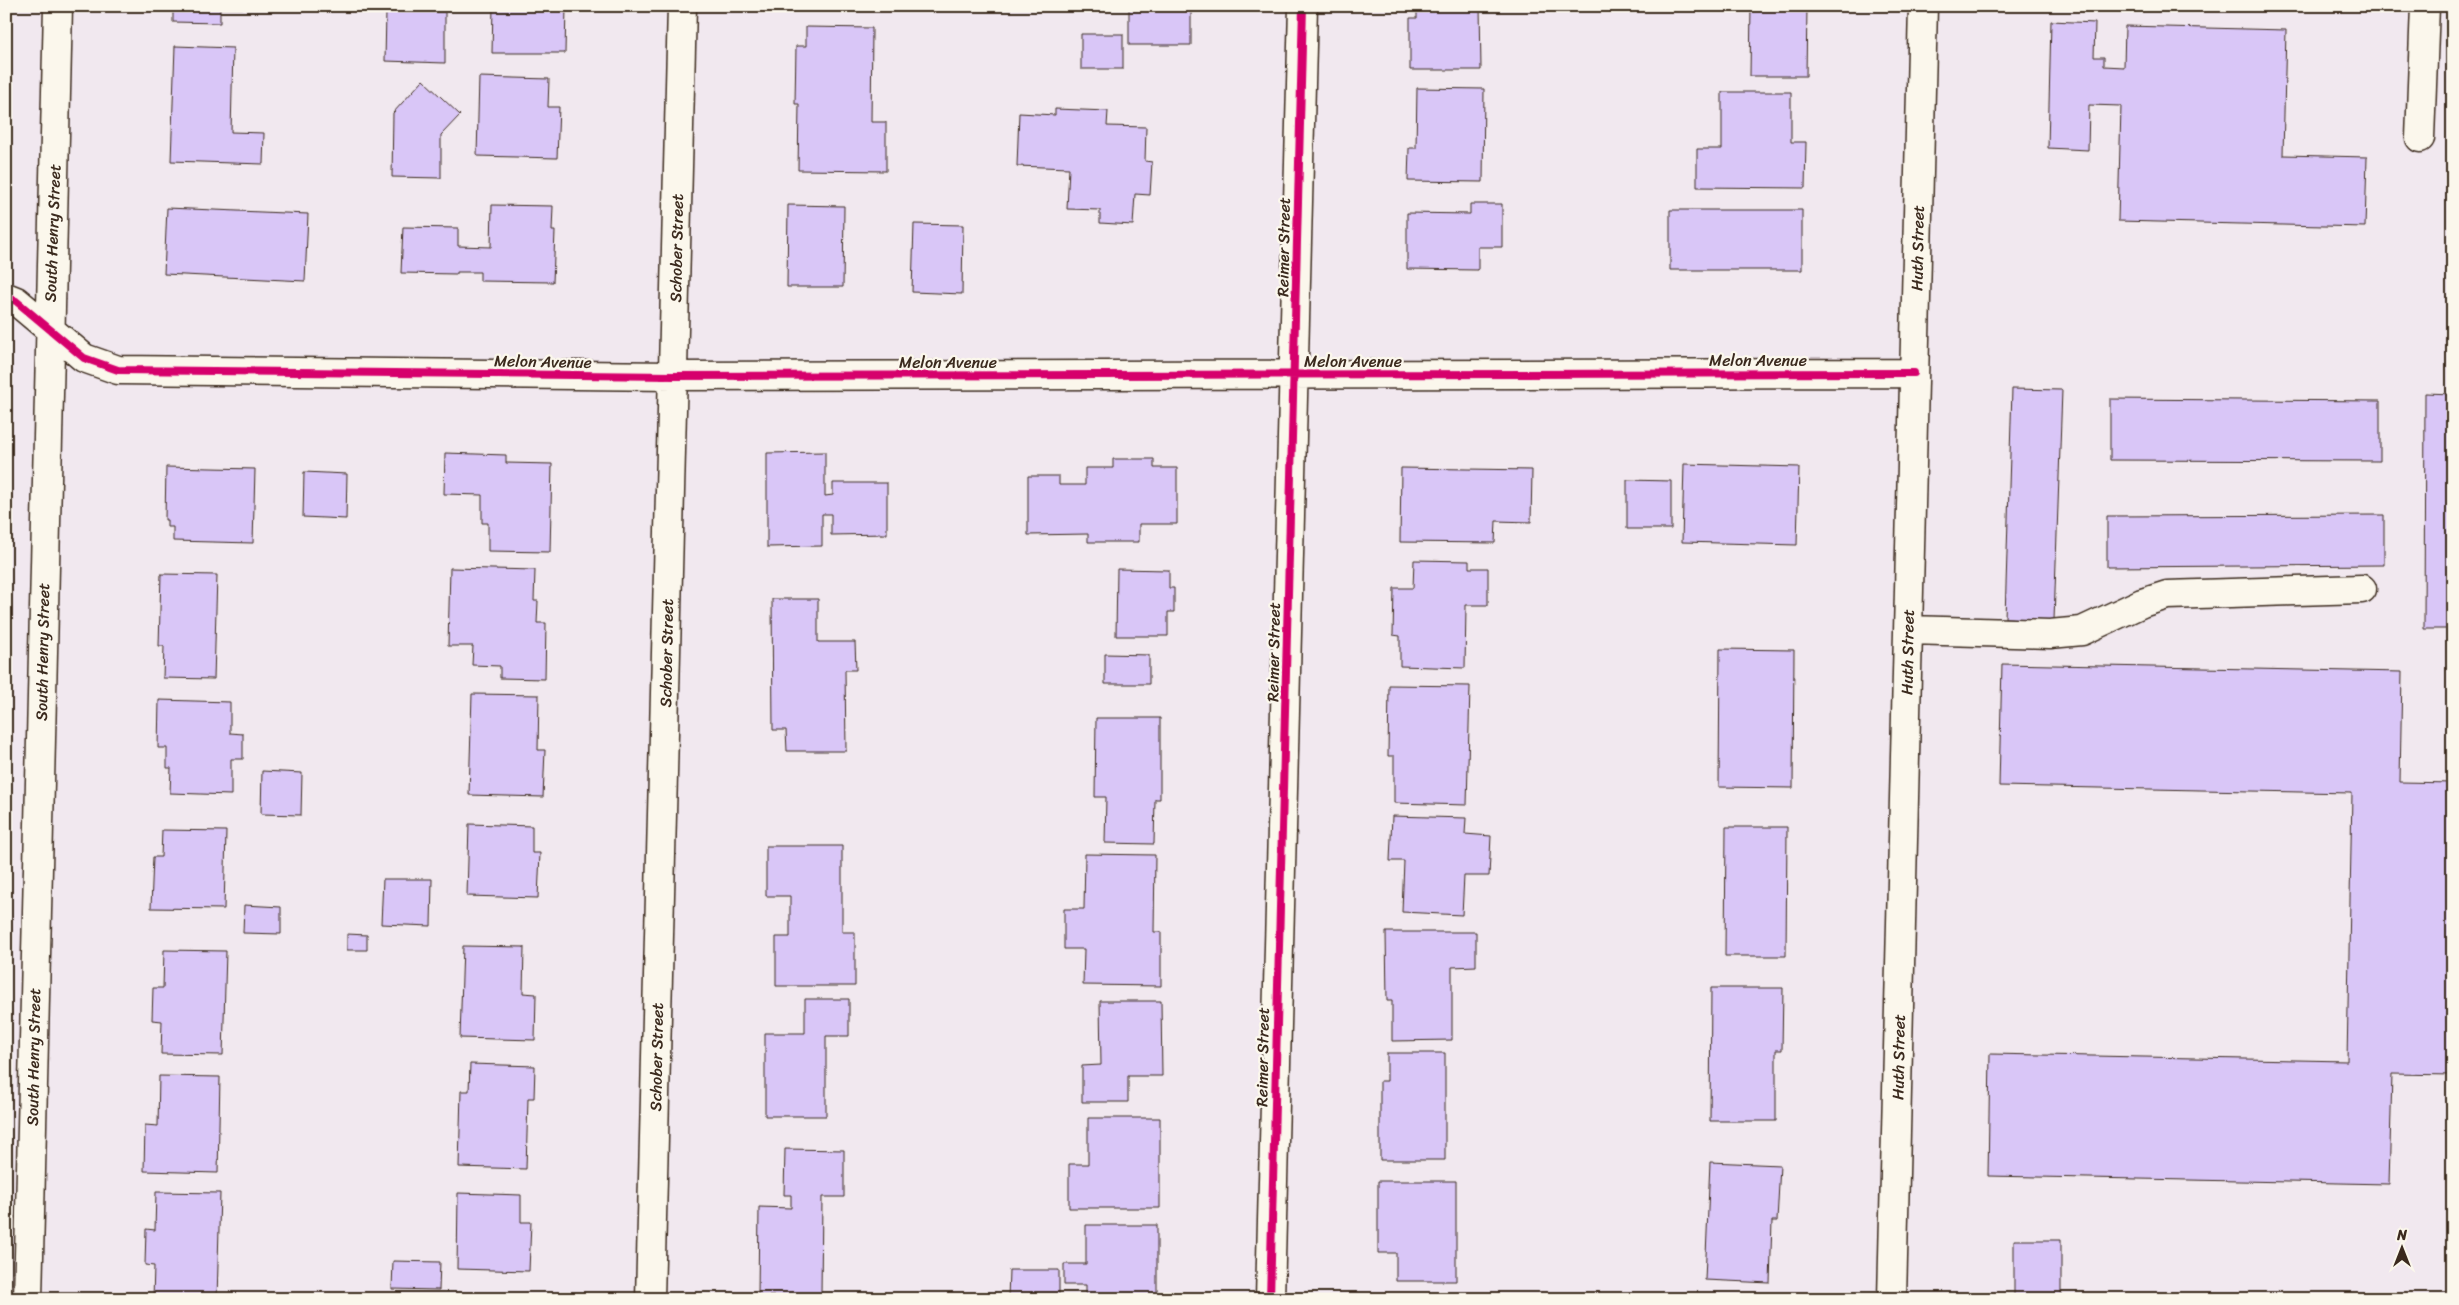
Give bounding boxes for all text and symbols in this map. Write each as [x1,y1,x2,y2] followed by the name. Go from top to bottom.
[36,164,69,303] street label: South Henry Street
[661,193,692,303] street label: Schober Street
[1268,197,1299,297] street label: Reimer Street
[1902,205,1933,291] street label: Huth Street
[494,346,592,377] street label: Melon Avenue
[1709,346,1807,375] street label: Melon Avenue
[1304,347,1402,376] street label: Melon Avenue
[899,348,997,377] street label: Melon Avenue
[27,583,58,721] street label: South Henry Street
[651,598,682,708] street label: Schober Street
[1258,602,1289,702] street label: Reimer Street
[1892,609,1923,695] street label: Huth Street
[18,988,49,1126] street label: South Henry Street
[641,1002,672,1112] street label: Schober Street
[1247,1007,1278,1107] street label: Reimer Street
[1883,1014,1914,1100] street label: Huth Street
[2376,1222,2426,1272] north arrow
[2396,1223,2407,1248] text: N

